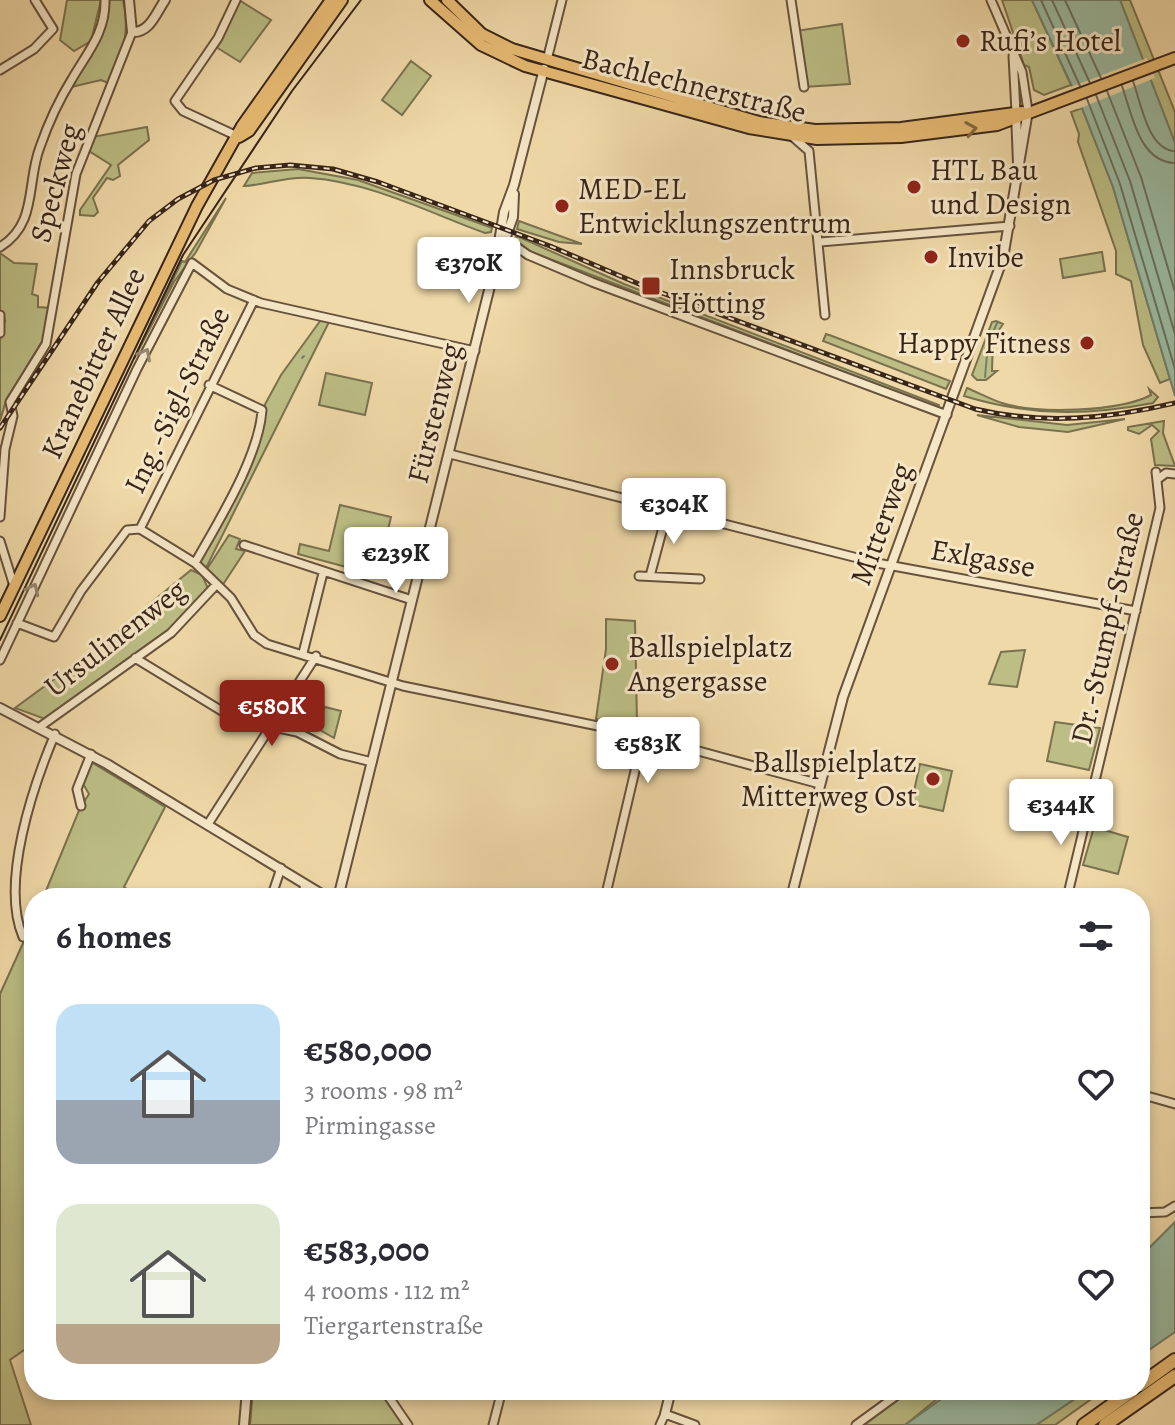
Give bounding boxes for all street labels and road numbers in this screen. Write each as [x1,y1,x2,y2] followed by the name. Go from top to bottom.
[578,38,810,132] street label: Bachlechnerstraße
[20,119,90,247] street label: Speckweg
[31,261,155,465] street label: Kranebitter Allee
[115,300,239,500] street label: Ing.-Sigl-Straße
[397,339,471,487] street label: Fürstenweg
[840,457,922,591] street label: Mitterweg
[1061,508,1153,748] street label: Dr.-Stumpf-Straße
[928,529,1038,587] street label: Exlgasse
[36,570,194,706] street label: Ursulinenweg

